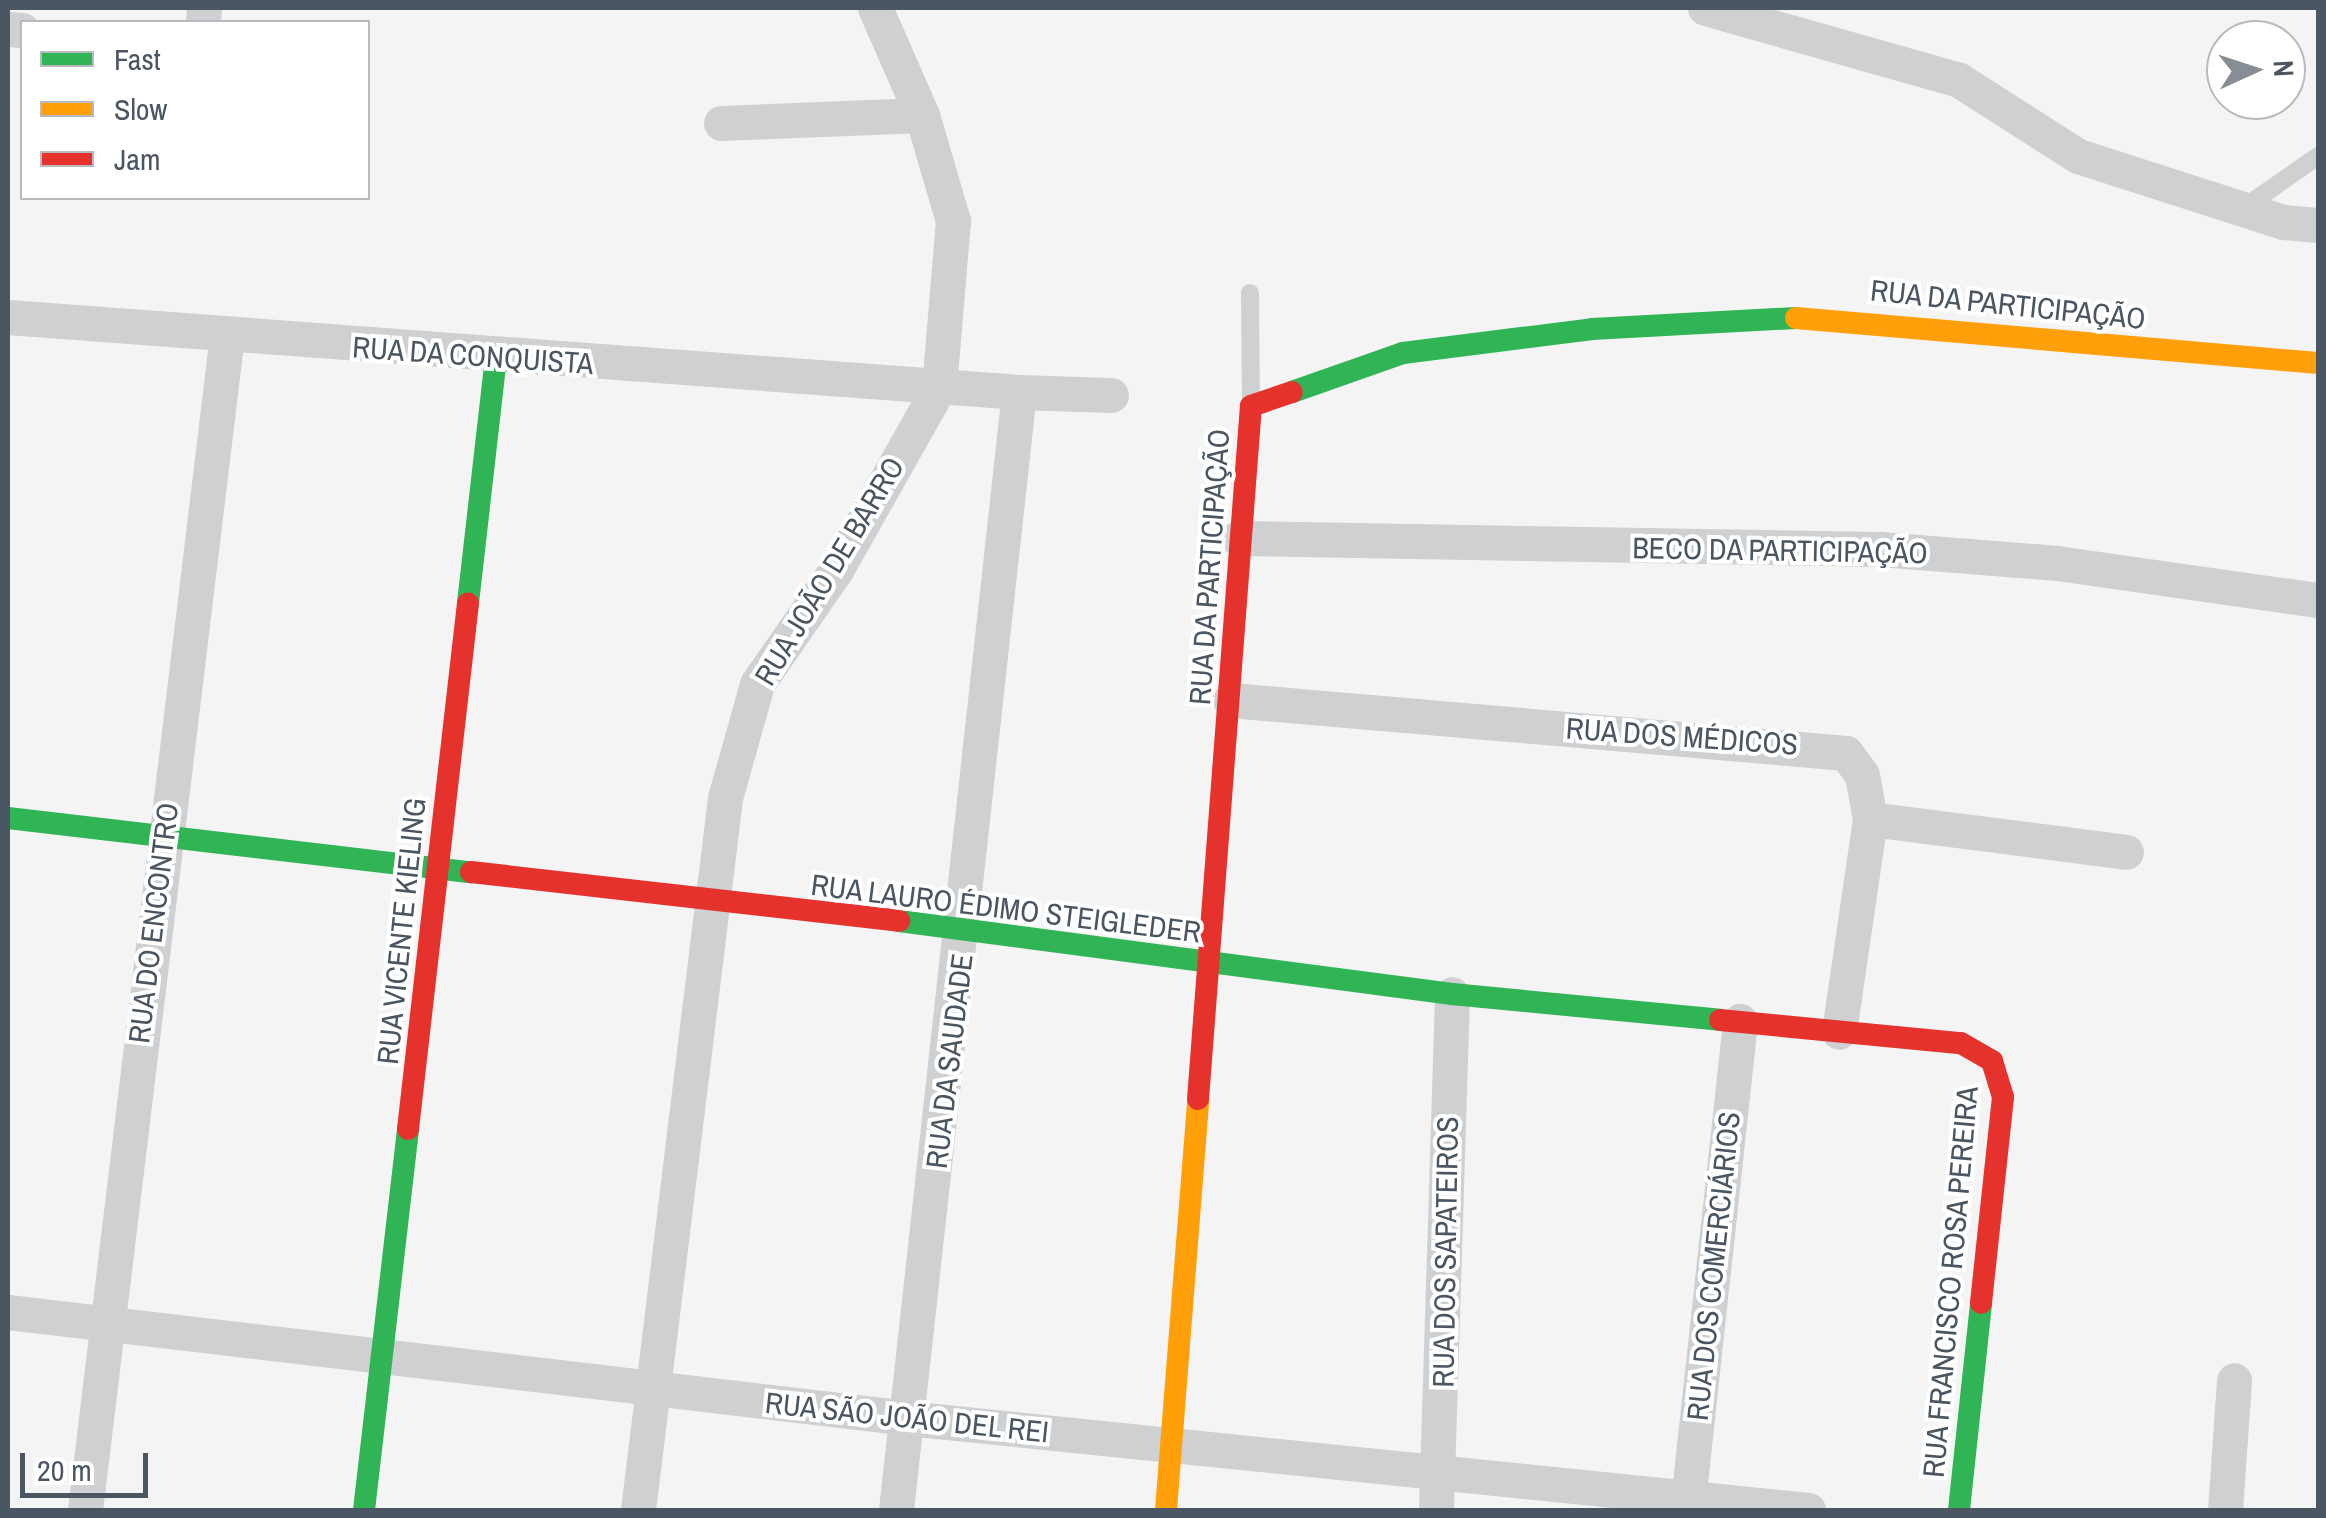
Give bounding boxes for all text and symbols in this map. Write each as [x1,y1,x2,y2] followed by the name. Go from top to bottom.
[20,20,370,200] legend
[2206,20,2306,120] north arrow
[114,39,161,79] text: Fast
[2265,59,2303,78] text: N
[114,89,167,129] text: Slow
[114,139,160,179] text: Jam
[1867,272,2149,336] street label: RUA DA PARTICIPAÇÃO
[350,329,596,381] street label: RUA DA CONQUISTA
[1181,427,1237,707] street label: RUA DA PARTICIPAÇÃO
[746,450,912,692] street label: RUA JOÃO DE BARRO
[1631,529,1929,571] street label: BECO DA PARTICIPAÇÃO
[1564,710,1800,762] street label: RUA DOS MÉDICOS
[369,795,433,1067] street label: RUA VICENTE KIELING
[120,800,186,1046] street label: RUA DO ENCONTRO
[808,866,1204,950] street label: RUA LAURO ÉDIMO STEIGLEDER
[918,950,980,1172] street label: RUA DA SAUDADE
[1915,1084,1985,1480] street label: RUA FRANCISCO ROSA PEREIRA
[1679,1109,1747,1423] street label: RUA DOS COMERCIÁRIOS
[1425,1115,1465,1389] street label: RUA DOS SAPATEIROS
[762,1384,1052,1450] street label: RUA SÃO JOÃO DEL REI
[25,1433,152,1495] scale bar
[37,1450,92,1490] text: 20 m

